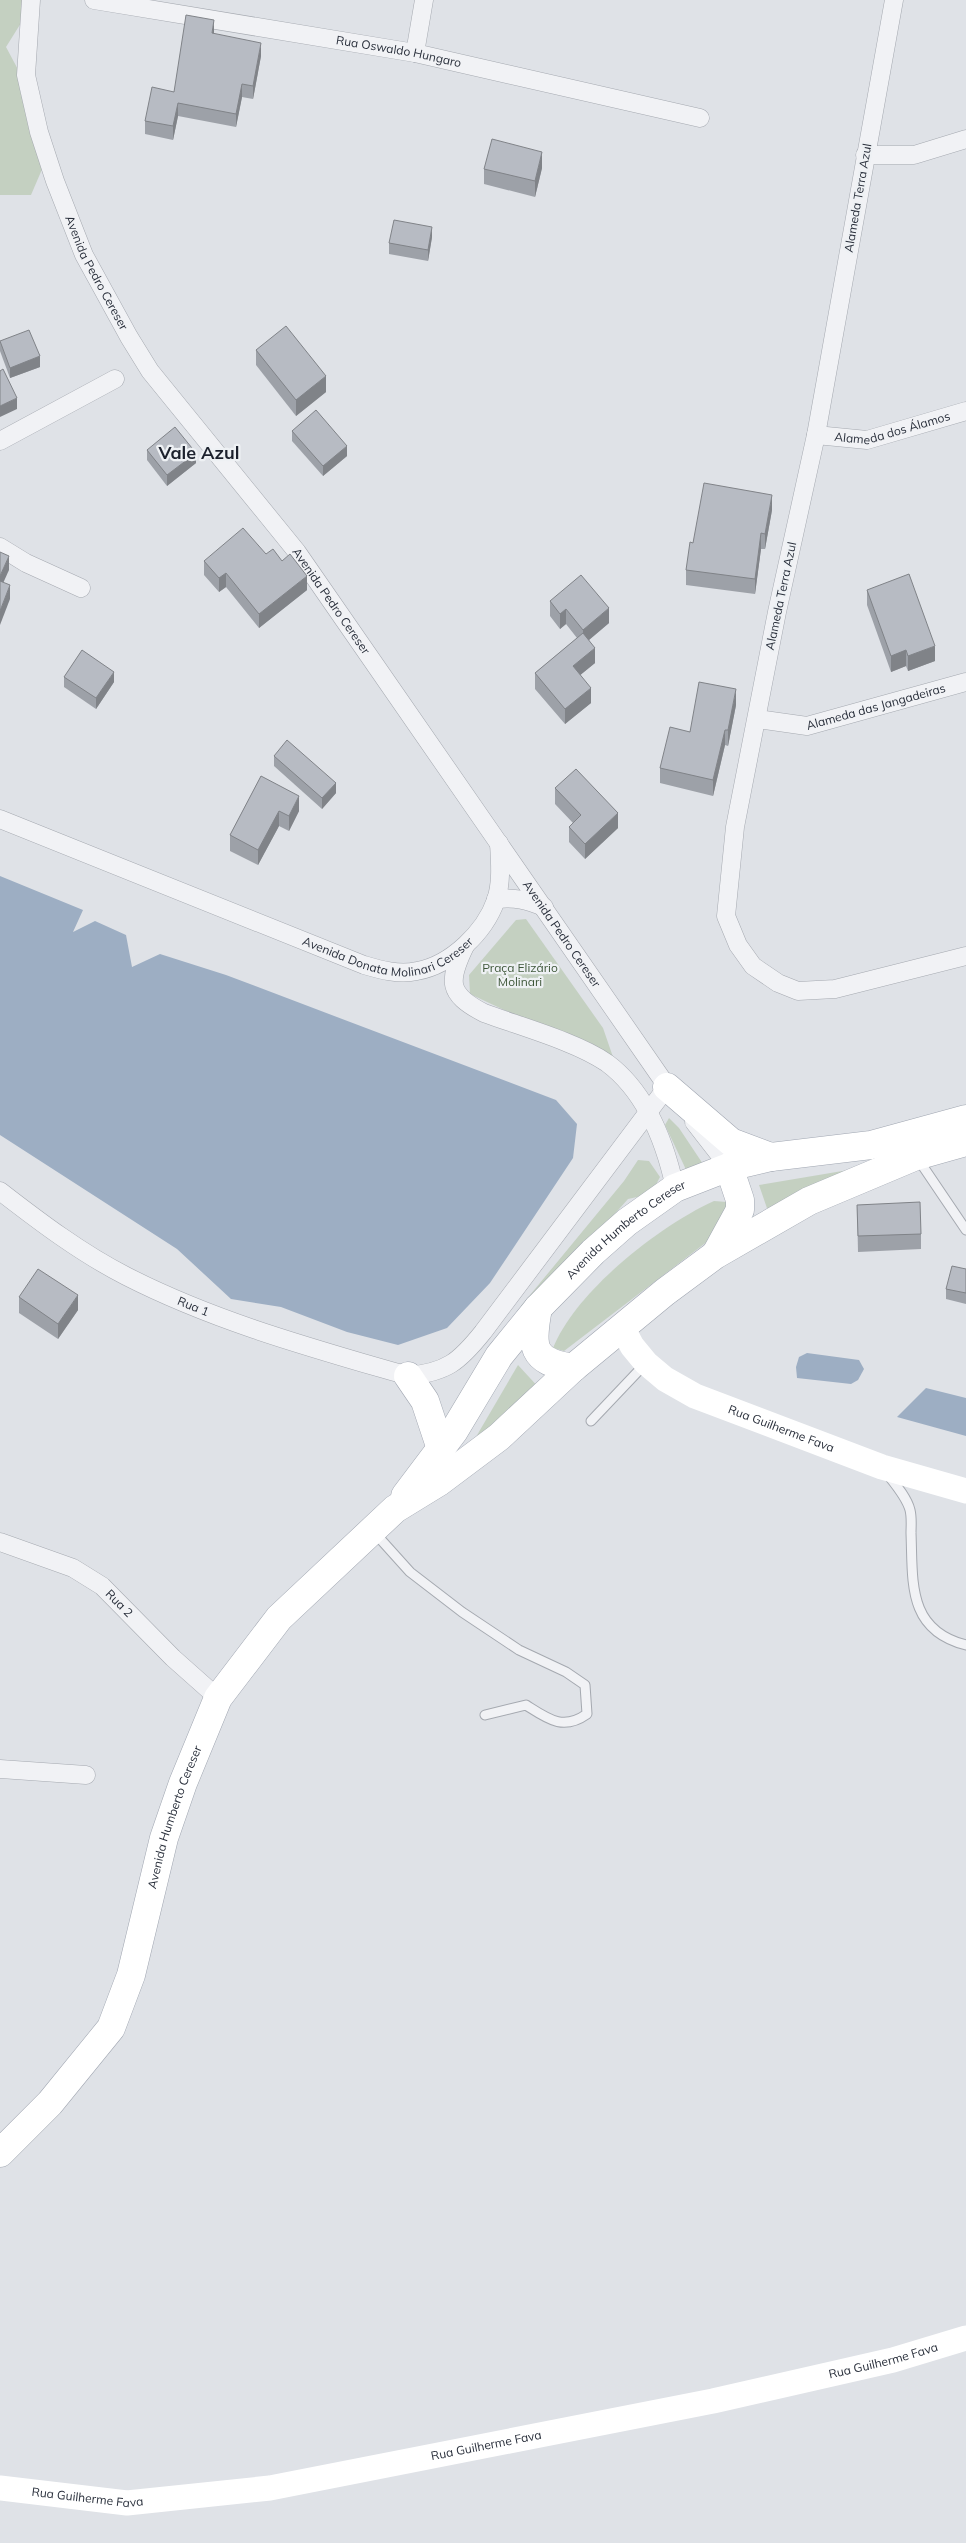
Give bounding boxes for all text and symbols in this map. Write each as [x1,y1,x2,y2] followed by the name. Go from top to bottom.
[335,32,463,70] street label: Rua Oswaldo Hungaro
[841,142,874,253] street label: Alameda Terra Azul
[62,213,132,333] street label: Avenida Pedro Cereser
[834,408,952,447] street label: Alameda dos Álamos
[158,441,239,464] district label: Vale Azul
[762,540,799,651] street label: Alameda Terra Azul
[289,545,374,658] street label: Avenida Pedro Cereser
[805,680,947,733] street label: Alameda das Jangadeiras
[520,878,604,990] street label: Avenida Pedro Cereser
[300,933,476,980] street label: Avenida Donata Molinari Cereser
[482,960,558,989] park label: Praça Elizário Molinari
[563,1176,688,1282] street label: Avenida Humberto Cereser
[175,1293,211,1319] street label: Rua 1
[726,1401,837,1455] street label: Rua Guilherme Fava
[103,1586,136,1620] street label: Rua 2
[144,1742,205,1890] street label: Avenida Humberto Cereser
[827,2339,939,2381] street label: Rua Guilherme Fava
[430,2427,543,2463] street label: Rua Guilherme Fava
[31,2484,144,2510] street label: Rua Guilherme Fava

